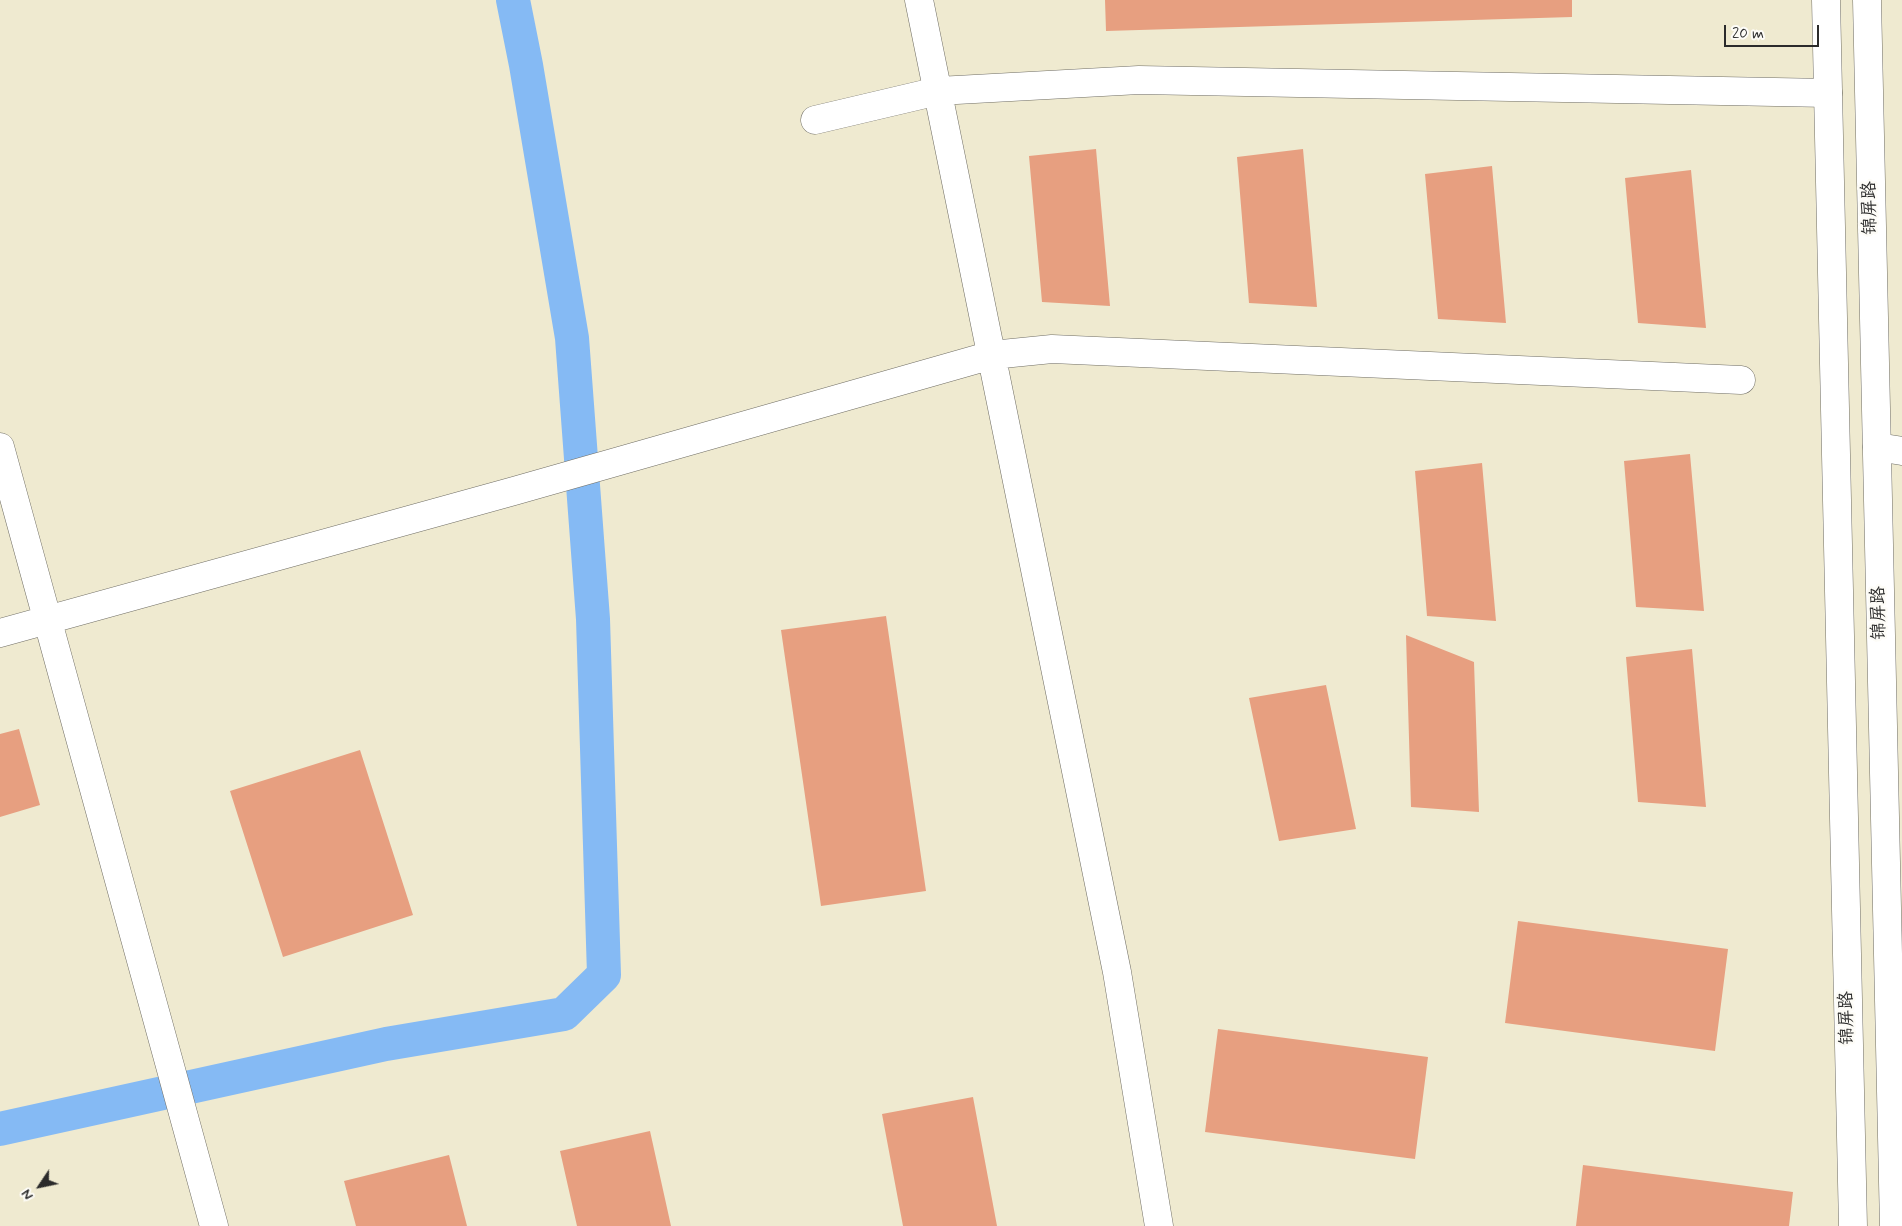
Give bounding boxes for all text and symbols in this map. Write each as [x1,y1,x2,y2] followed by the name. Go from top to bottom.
[1727,15,1822,47] scale bar
[1732,24,1764,44] text: 20 m
[1860,181,1882,235] street label: 锦屏路
[1869,586,1891,640] street label: 锦屏路
[1837,991,1859,1045] street label: 锦屏路
[15,1161,65,1211] north arrow
[17,1185,38,1203] text: N

